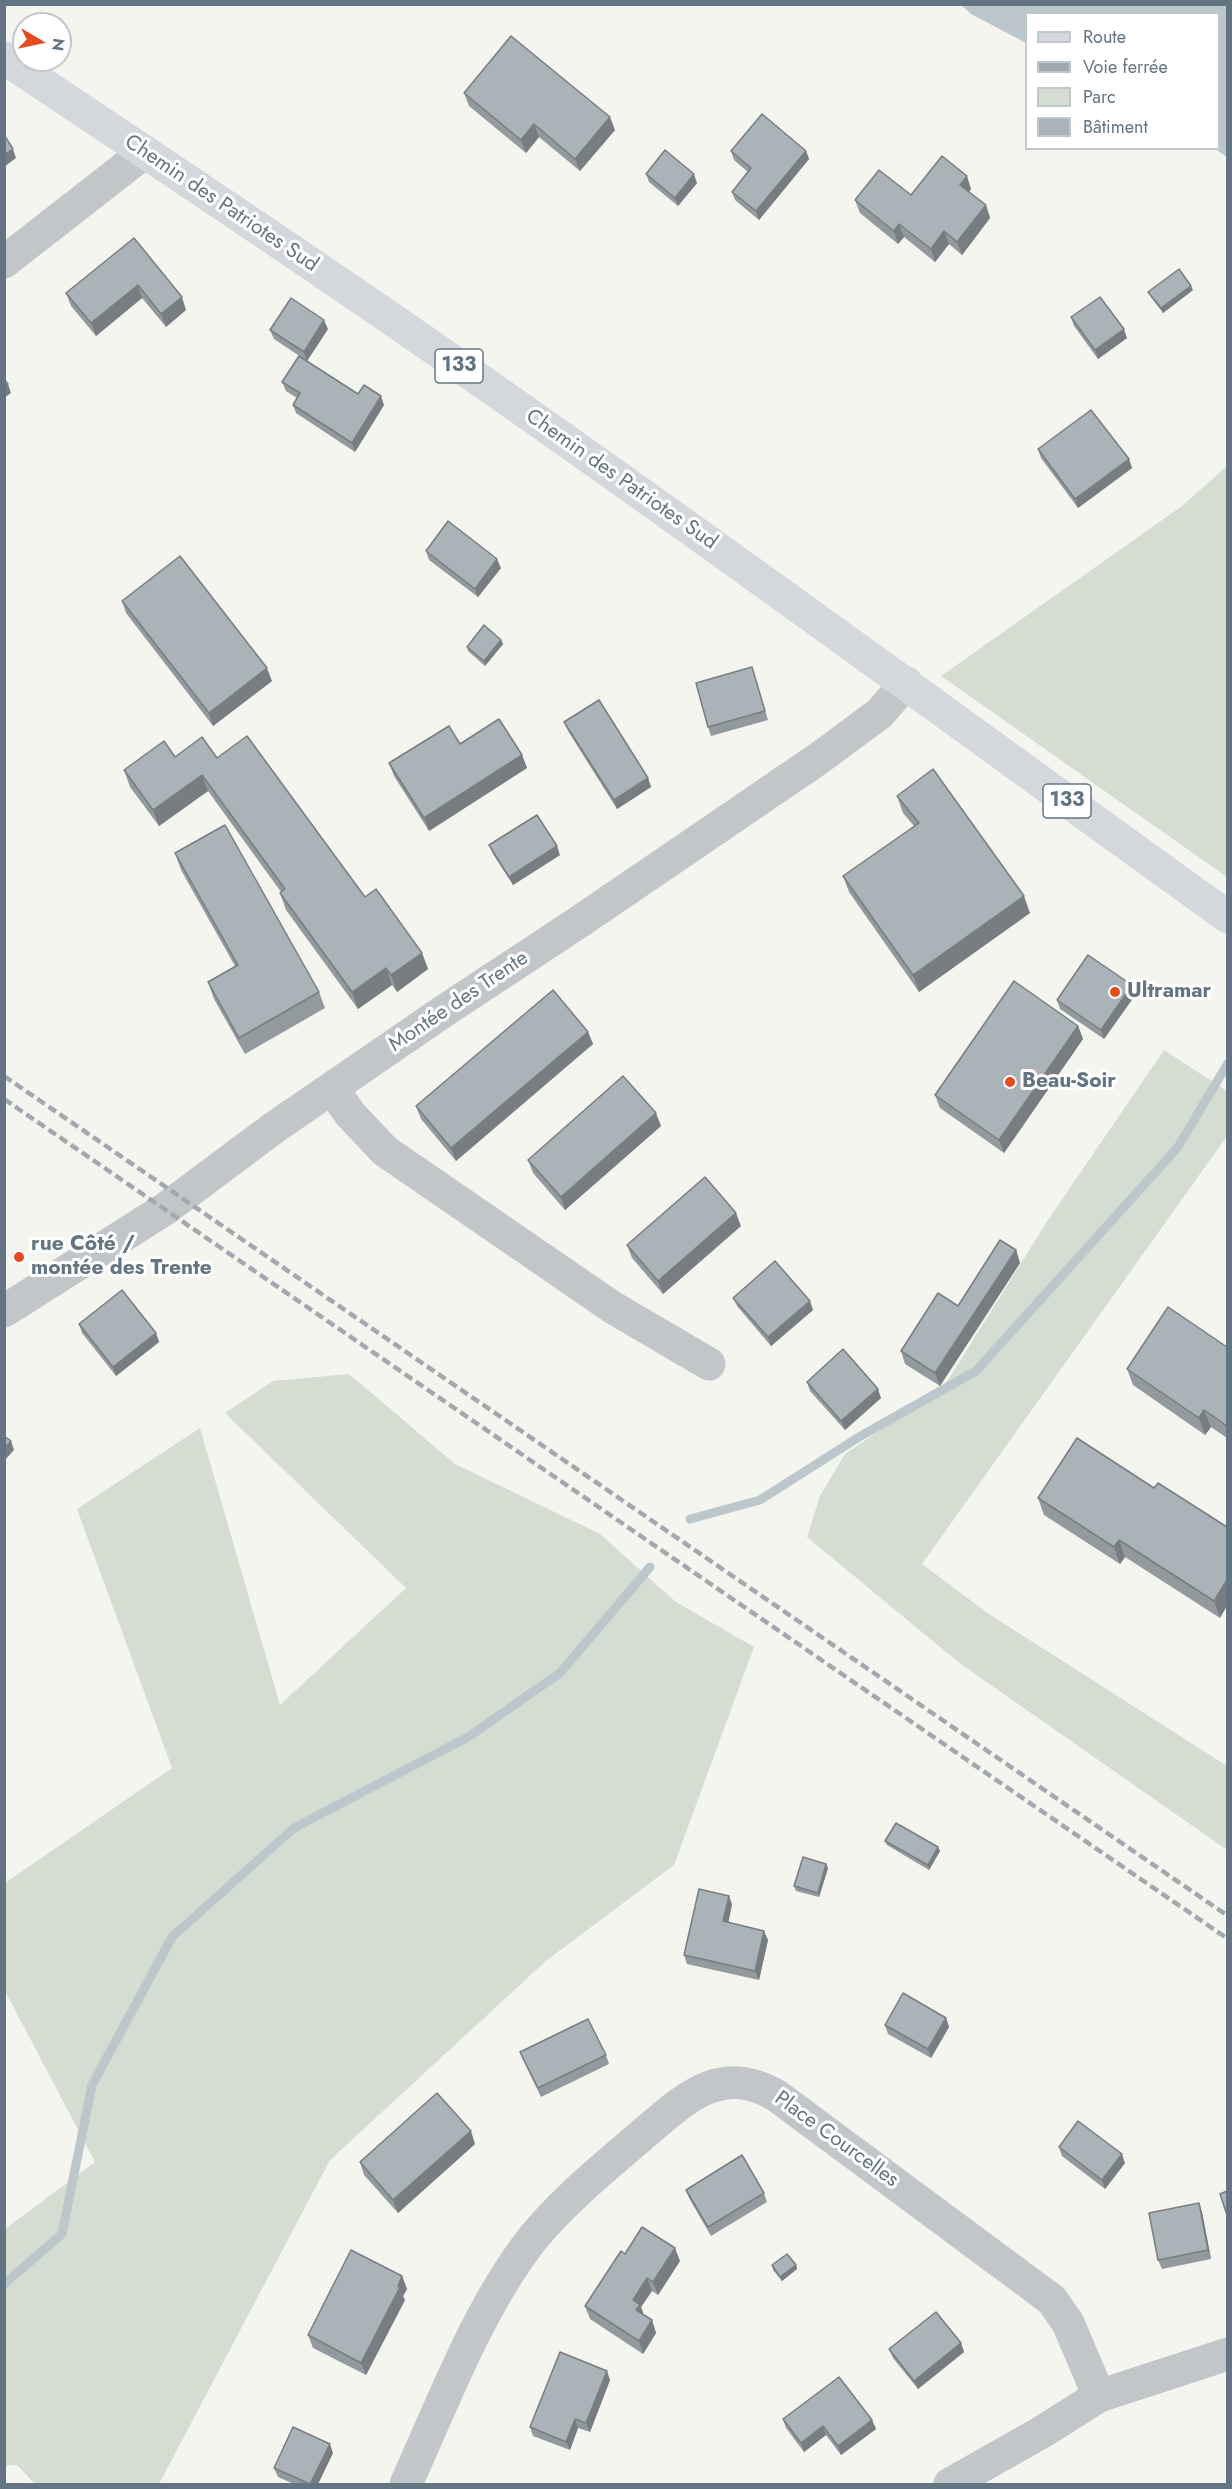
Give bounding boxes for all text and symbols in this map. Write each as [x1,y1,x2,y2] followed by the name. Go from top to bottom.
[12,12,72,72] north arrow
[1025,12,1220,150] legend
[1083,24,1126,50] text: Route
[46,37,71,53] text: N
[1083,54,1168,80] text: Voie ferrée
[1083,84,1116,110] text: Parc
[1083,114,1148,140] text: Bâtiment
[119,130,323,278] street label: Chemin des Patriotes Sud
[435,349,483,383] road number: 133
[520,404,722,556] street label: Chemin des Patriotes Sud
[1043,784,1091,818] road number: 133
[385,946,533,1058] street label: Montée des Trente
[1127,979,1211,1005] place label: Ultramar
[1108,985,1122,999] marker: Ultramar
[1022,1069,1116,1095] place label: Beau-Soir
[1003,1075,1017,1089] marker: Beau-Soir
[31,1232,212,1282] place label: rue Côté / montée des Trente
[12,1250,26,1264] marker: rue Côté / montée des Trente
[769,2087,903,2193] street label: Place Courcelles

